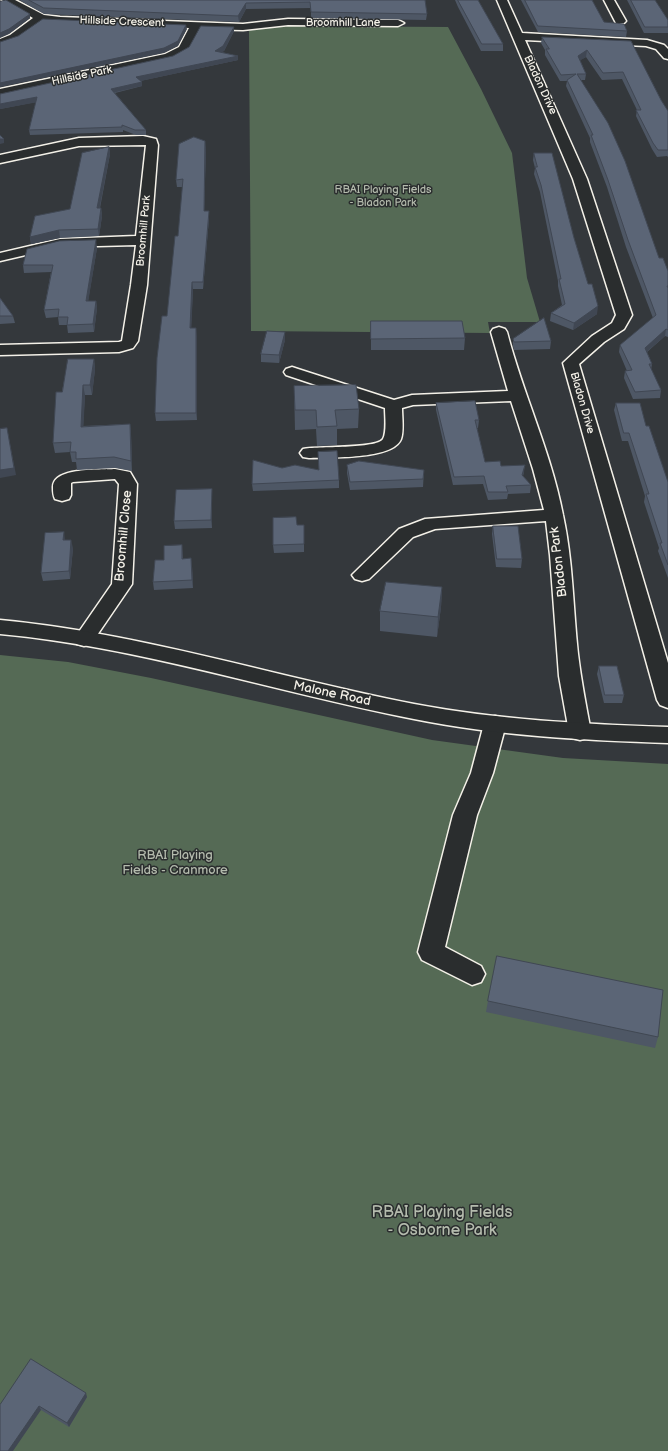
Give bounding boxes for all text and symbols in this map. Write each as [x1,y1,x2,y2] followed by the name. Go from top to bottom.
[79,14,165,30] street label: Hillside Crescent
[306,16,380,30] street label: Broomhill Lane
[521,53,559,117] street label: Bladon Drive
[51,63,113,89] street label: Hillside Park
[335,183,431,209] park label: RBAI Playing Fields - Bladon Park
[134,195,154,267] street label: Broomhill Park
[567,371,597,435] street label: Bladon Drive
[112,490,136,582] street label: Broomhill Close
[547,526,571,598] street label: Bladon Park
[292,678,372,710] street label: Malone Road
[122,848,228,879] park label: RBAI Playing Fields - Cranmore
[372,1203,512,1241] park label: RBAI Playing Fields - Osborne Park

